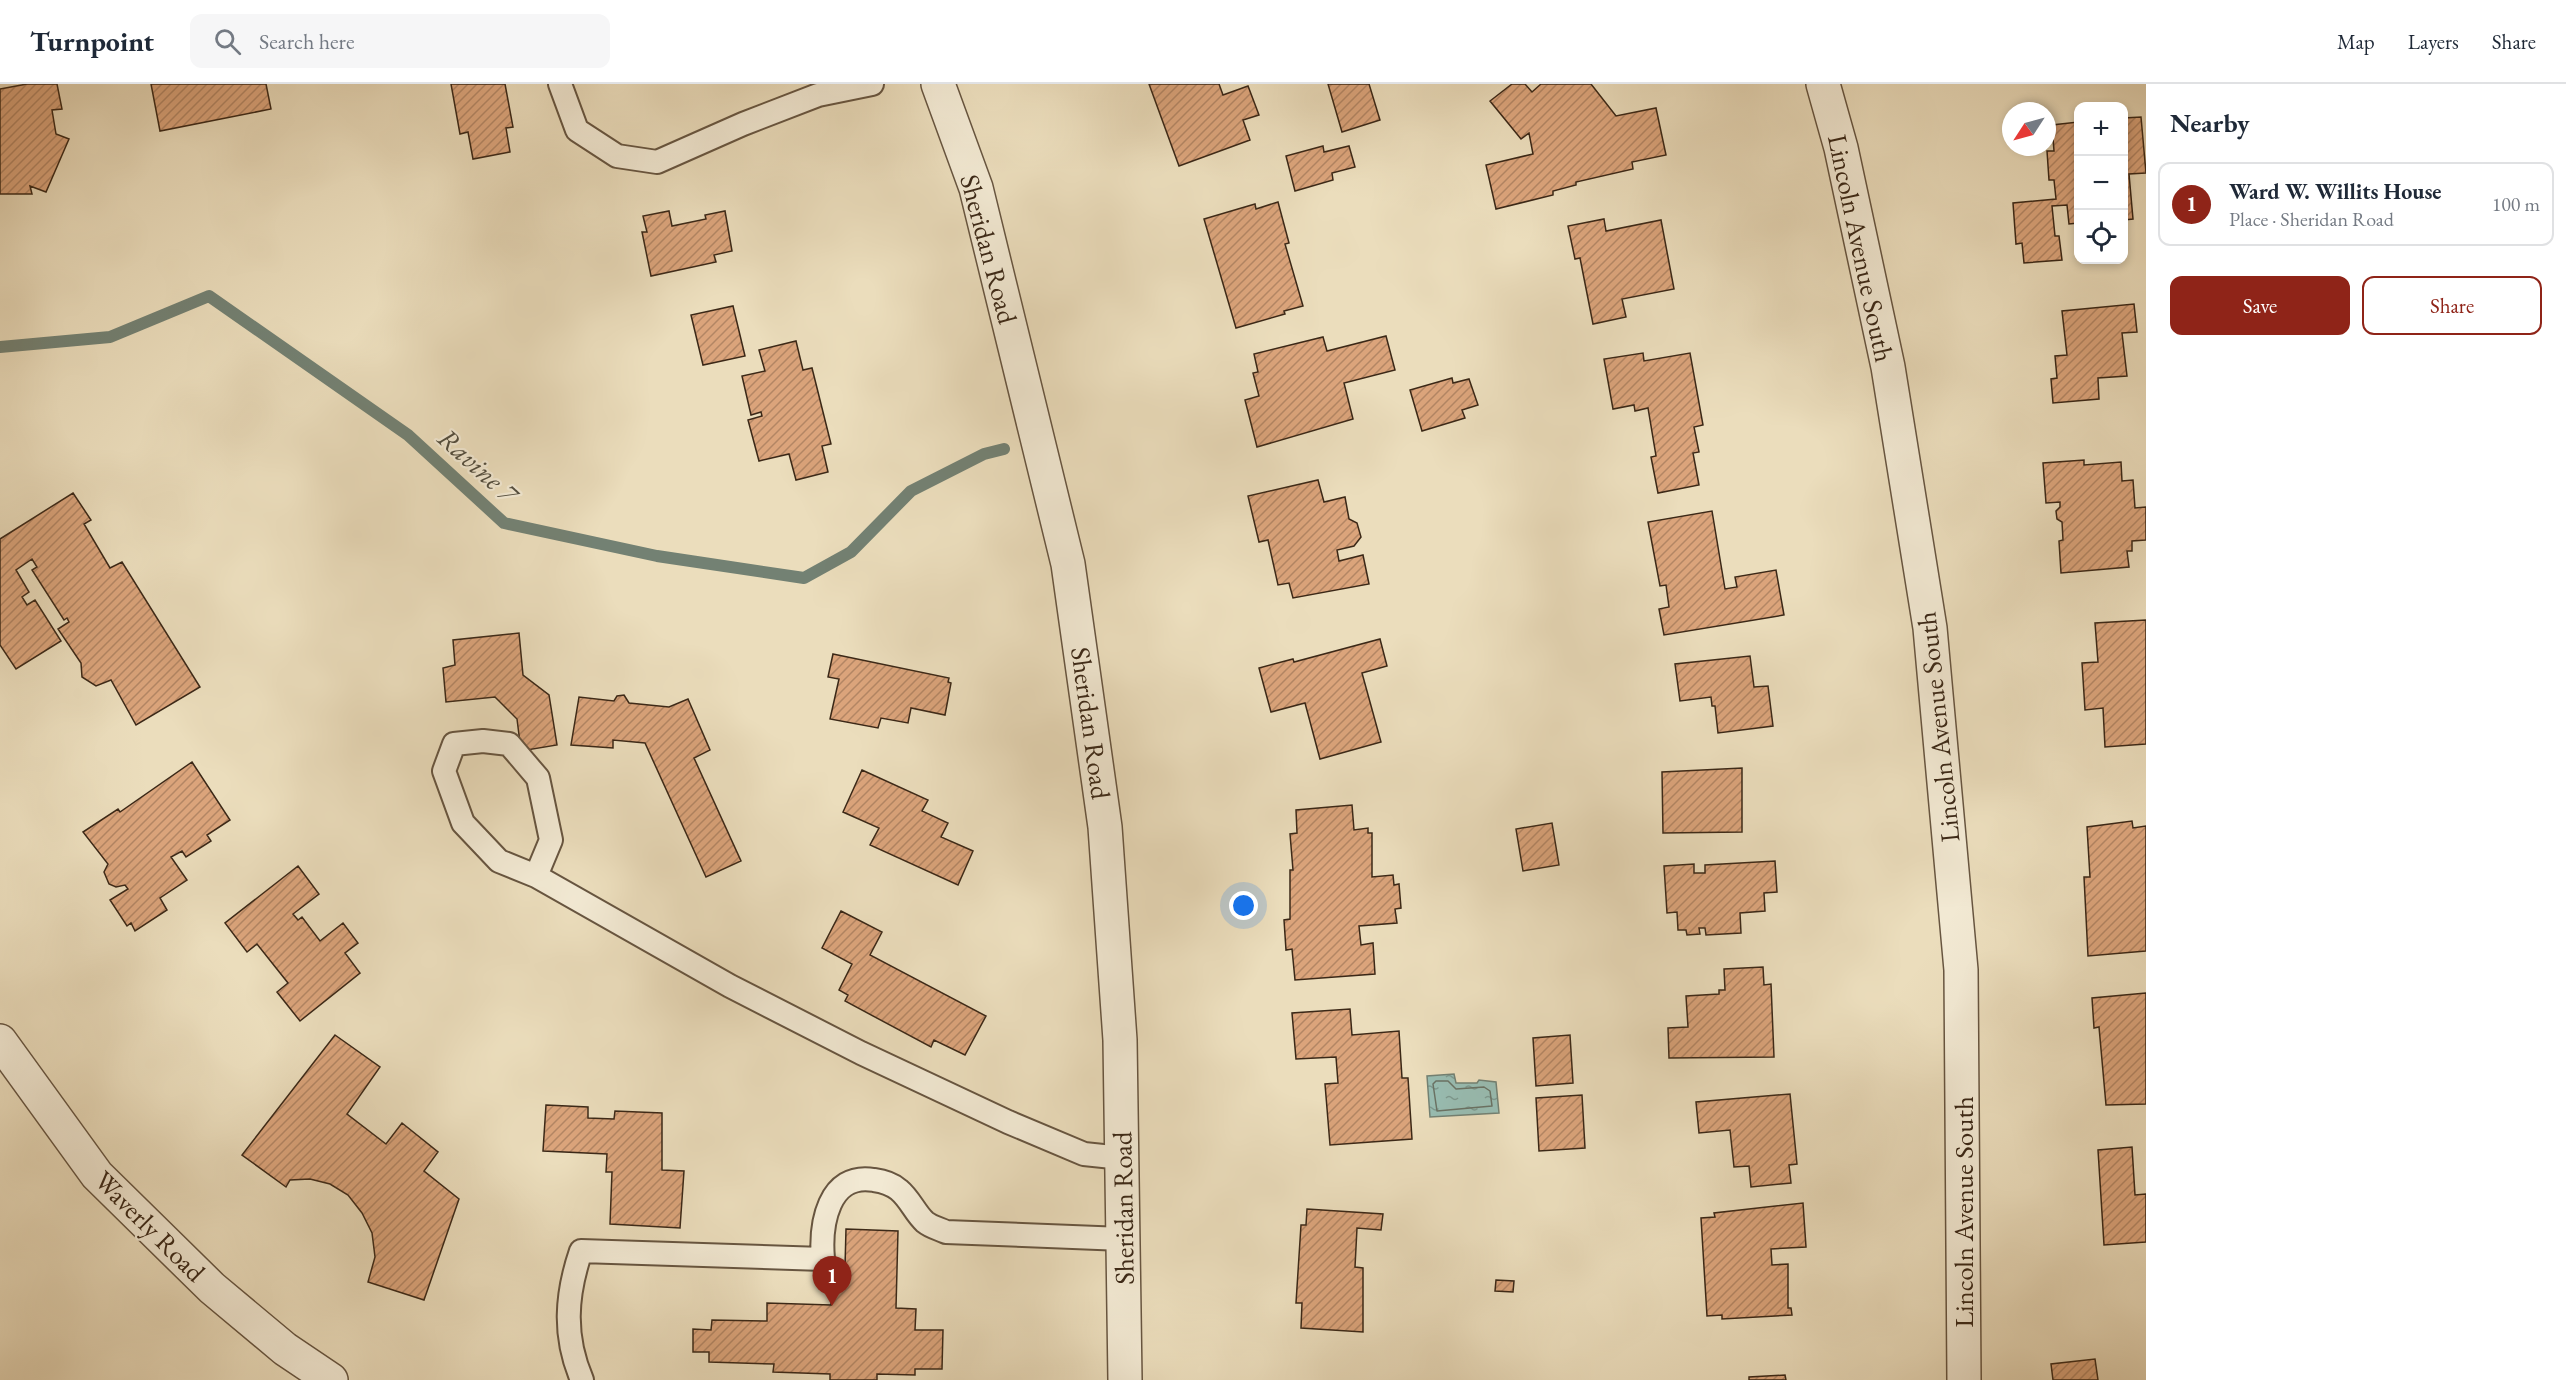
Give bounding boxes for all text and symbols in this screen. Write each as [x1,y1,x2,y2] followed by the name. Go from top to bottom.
[190,14,610,68] search box
[30,23,154,59] text: Turnpoint
[211,25,244,58] icon: search
[259,27,355,56] text: Search here
[2337,28,2375,55] text: Map
[2408,28,2459,55] text: Layers
[2492,28,2536,55] text: Share
[2002,102,2056,156] north arrow
[2074,102,2128,264] map controls
[2074,102,2128,156] button: +
[2170,106,2250,140] text: Nearby
[1820,131,1902,365] street label: Lincoln Avenue South
[2074,156,2128,210] button: −
[952,170,1026,328] street label: Sheridan Road
[2229,177,2442,206] text: Ward W. Willits House
[2186,191,2197,217] text: 1
[2492,191,2540,217] text: 100 m
[2229,206,2394,232] text: Place · Sheridan Road
[2074,210,2128,264] button: locate
[2170,276,2350,335] button: Save
[2362,276,2542,335] button: Share
[430,420,528,513] water label: Ravine 7
[1908,610,1968,844] street label: Lincoln Avenue South
[1063,645,1119,802] street label: Sheridan Road
[1229,891,1258,920] your location
[1946,1096,1981,1328] street label: Lincoln Avenue South
[1104,1131,1142,1285] street label: Sheridan Road
[87,1163,213,1289] street label: Waverly Road
[812,1256,852,1306] pin: 1

